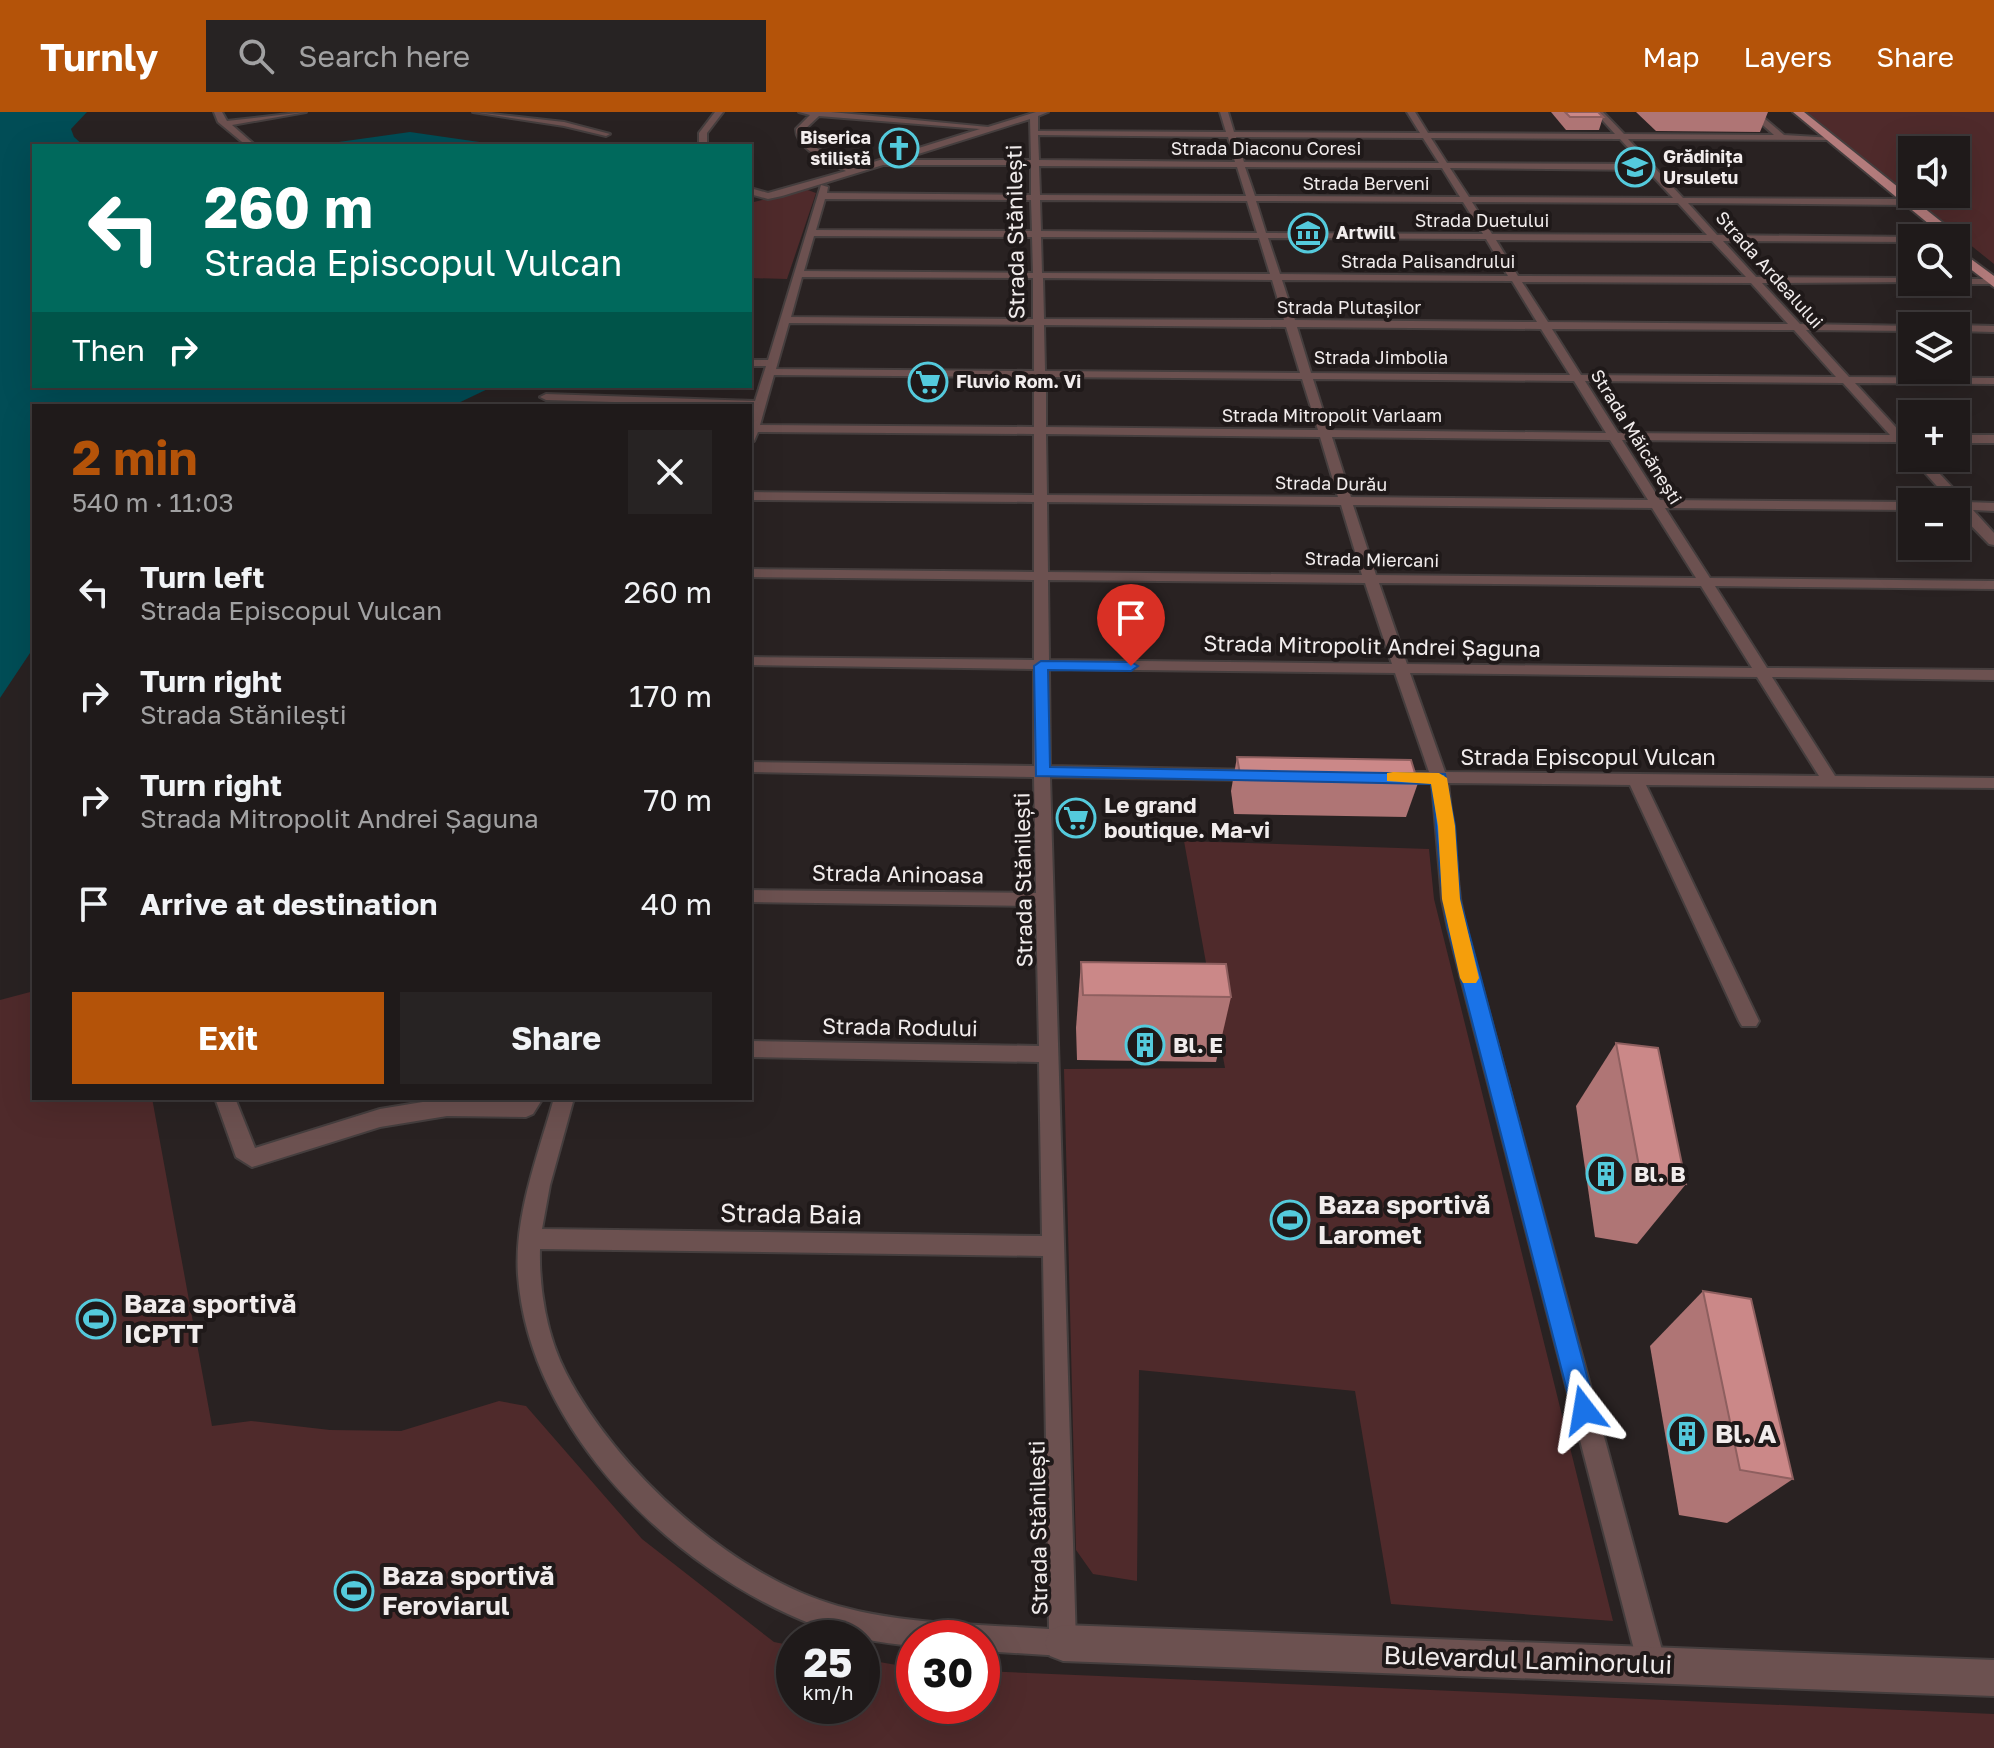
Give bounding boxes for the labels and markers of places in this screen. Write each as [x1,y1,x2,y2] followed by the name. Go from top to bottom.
[800,126,871,169] place label: Biserica stilistă
[878,127,920,169] church icon: Biserica stilistă
[1663,145,1743,188] place label: Grădinița Ursuletu
[1614,146,1656,188] school or university icon: Grădinița Ursuletu
[1287,212,1329,254] museum icon: Artwill
[1336,221,1395,243] place label: Artwill
[907,361,949,403] supermarket icon: Fluvio Rom. Vi
[956,370,1081,392] place label: Fluvio Rom. Vi
[1097,584,1165,666] pin
[1104,791,1270,843] place label: Le grand boutique. Ma-vi
[1055,797,1097,839] supermarket icon: Le grand boutique. Ma-vi
[1124,1024,1166,1066] building icon: Bl. E
[1173,1031,1223,1058] place label: Bl. E
[1585,1153,1627,1195] building icon: Bl. B
[1634,1160,1686,1187] place label: Bl. B
[1318,1189,1490,1250] place label: Baza sportivă Laromet
[1269,1199,1311,1241] sports icon: Baza sportivă Laromet
[124,1288,296,1349] place label: Baza sportivă ICPTT
[75,1298,117,1340] sports icon: Baza sportivă ICPTT
[1666,1413,1708,1455] building icon: Bl. A
[1715,1418,1777,1449] place label: Bl. A
[382,1560,554,1621] place label: Baza sportivă Feroviarul
[333,1570,375,1612] sports icon: Baza sportivă Feroviarul

